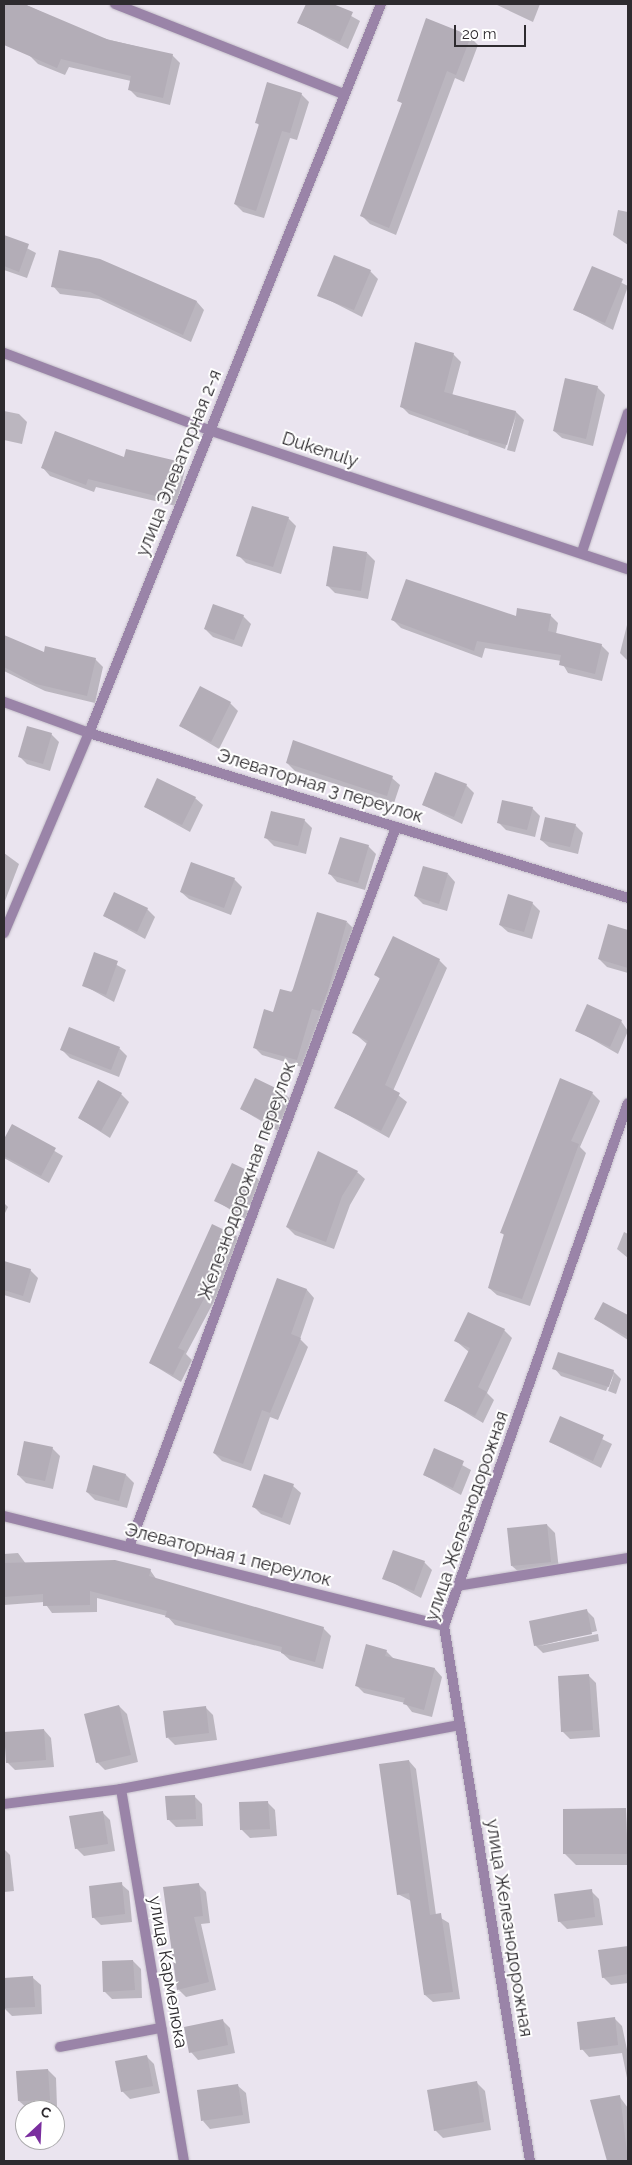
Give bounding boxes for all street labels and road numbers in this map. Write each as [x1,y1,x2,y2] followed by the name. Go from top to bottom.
[132,367,226,559] street label: улица Элеваторная 2-я
[279,428,361,472] street label: Dukenuly
[214,744,426,828] street label: Элеваторная 3 переулок
[194,1059,300,1303] street label: Железнодорожная переулок
[421,1408,513,1624] street label: улица Железнодорожная
[122,1519,334,1591] street label: Элеваторная 1 переулок
[481,1817,537,2039] street label: улица Железнодорожная
[144,1894,192,2050] street label: улица Кармелюка

